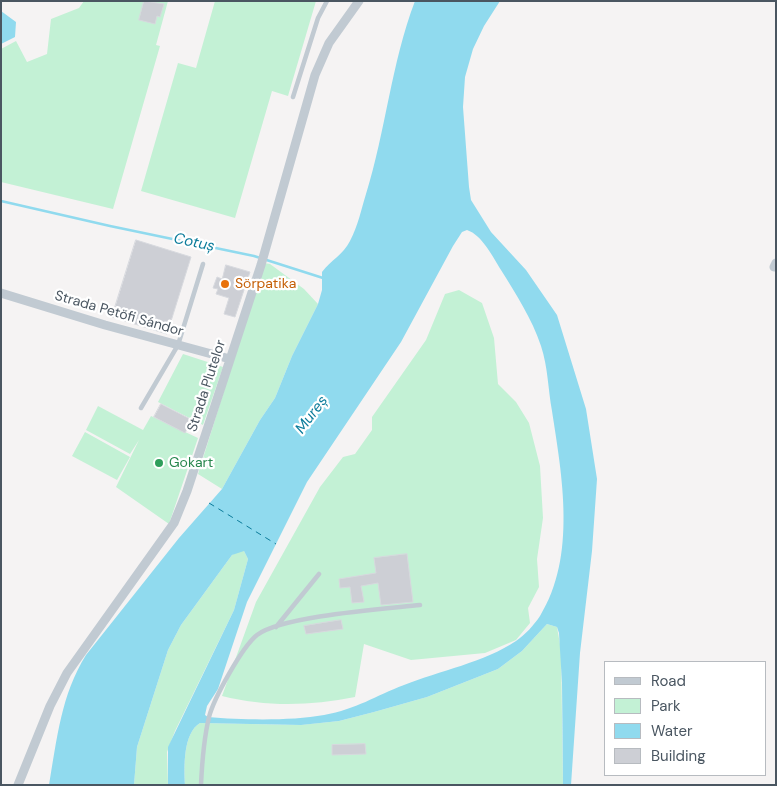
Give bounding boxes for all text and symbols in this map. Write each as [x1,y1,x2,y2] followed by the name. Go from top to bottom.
[172,230,216,256] water label: Cotuș
[235,276,296,292] place label: Sörpatika
[219,278,231,290] marker: Sörpatika
[53,288,185,340] street label: Strada Petöfi Sándor
[184,338,230,434] street label: Strada Plutelor
[292,393,332,437] water label: Mureș
[169,455,213,471] place label: Gokart
[153,457,165,469] marker: Gokart
[604,661,767,776] legend
[651,671,686,691] text: Road
[651,696,681,716] text: Park
[651,721,692,741] text: Water
[651,746,706,766] text: Building

